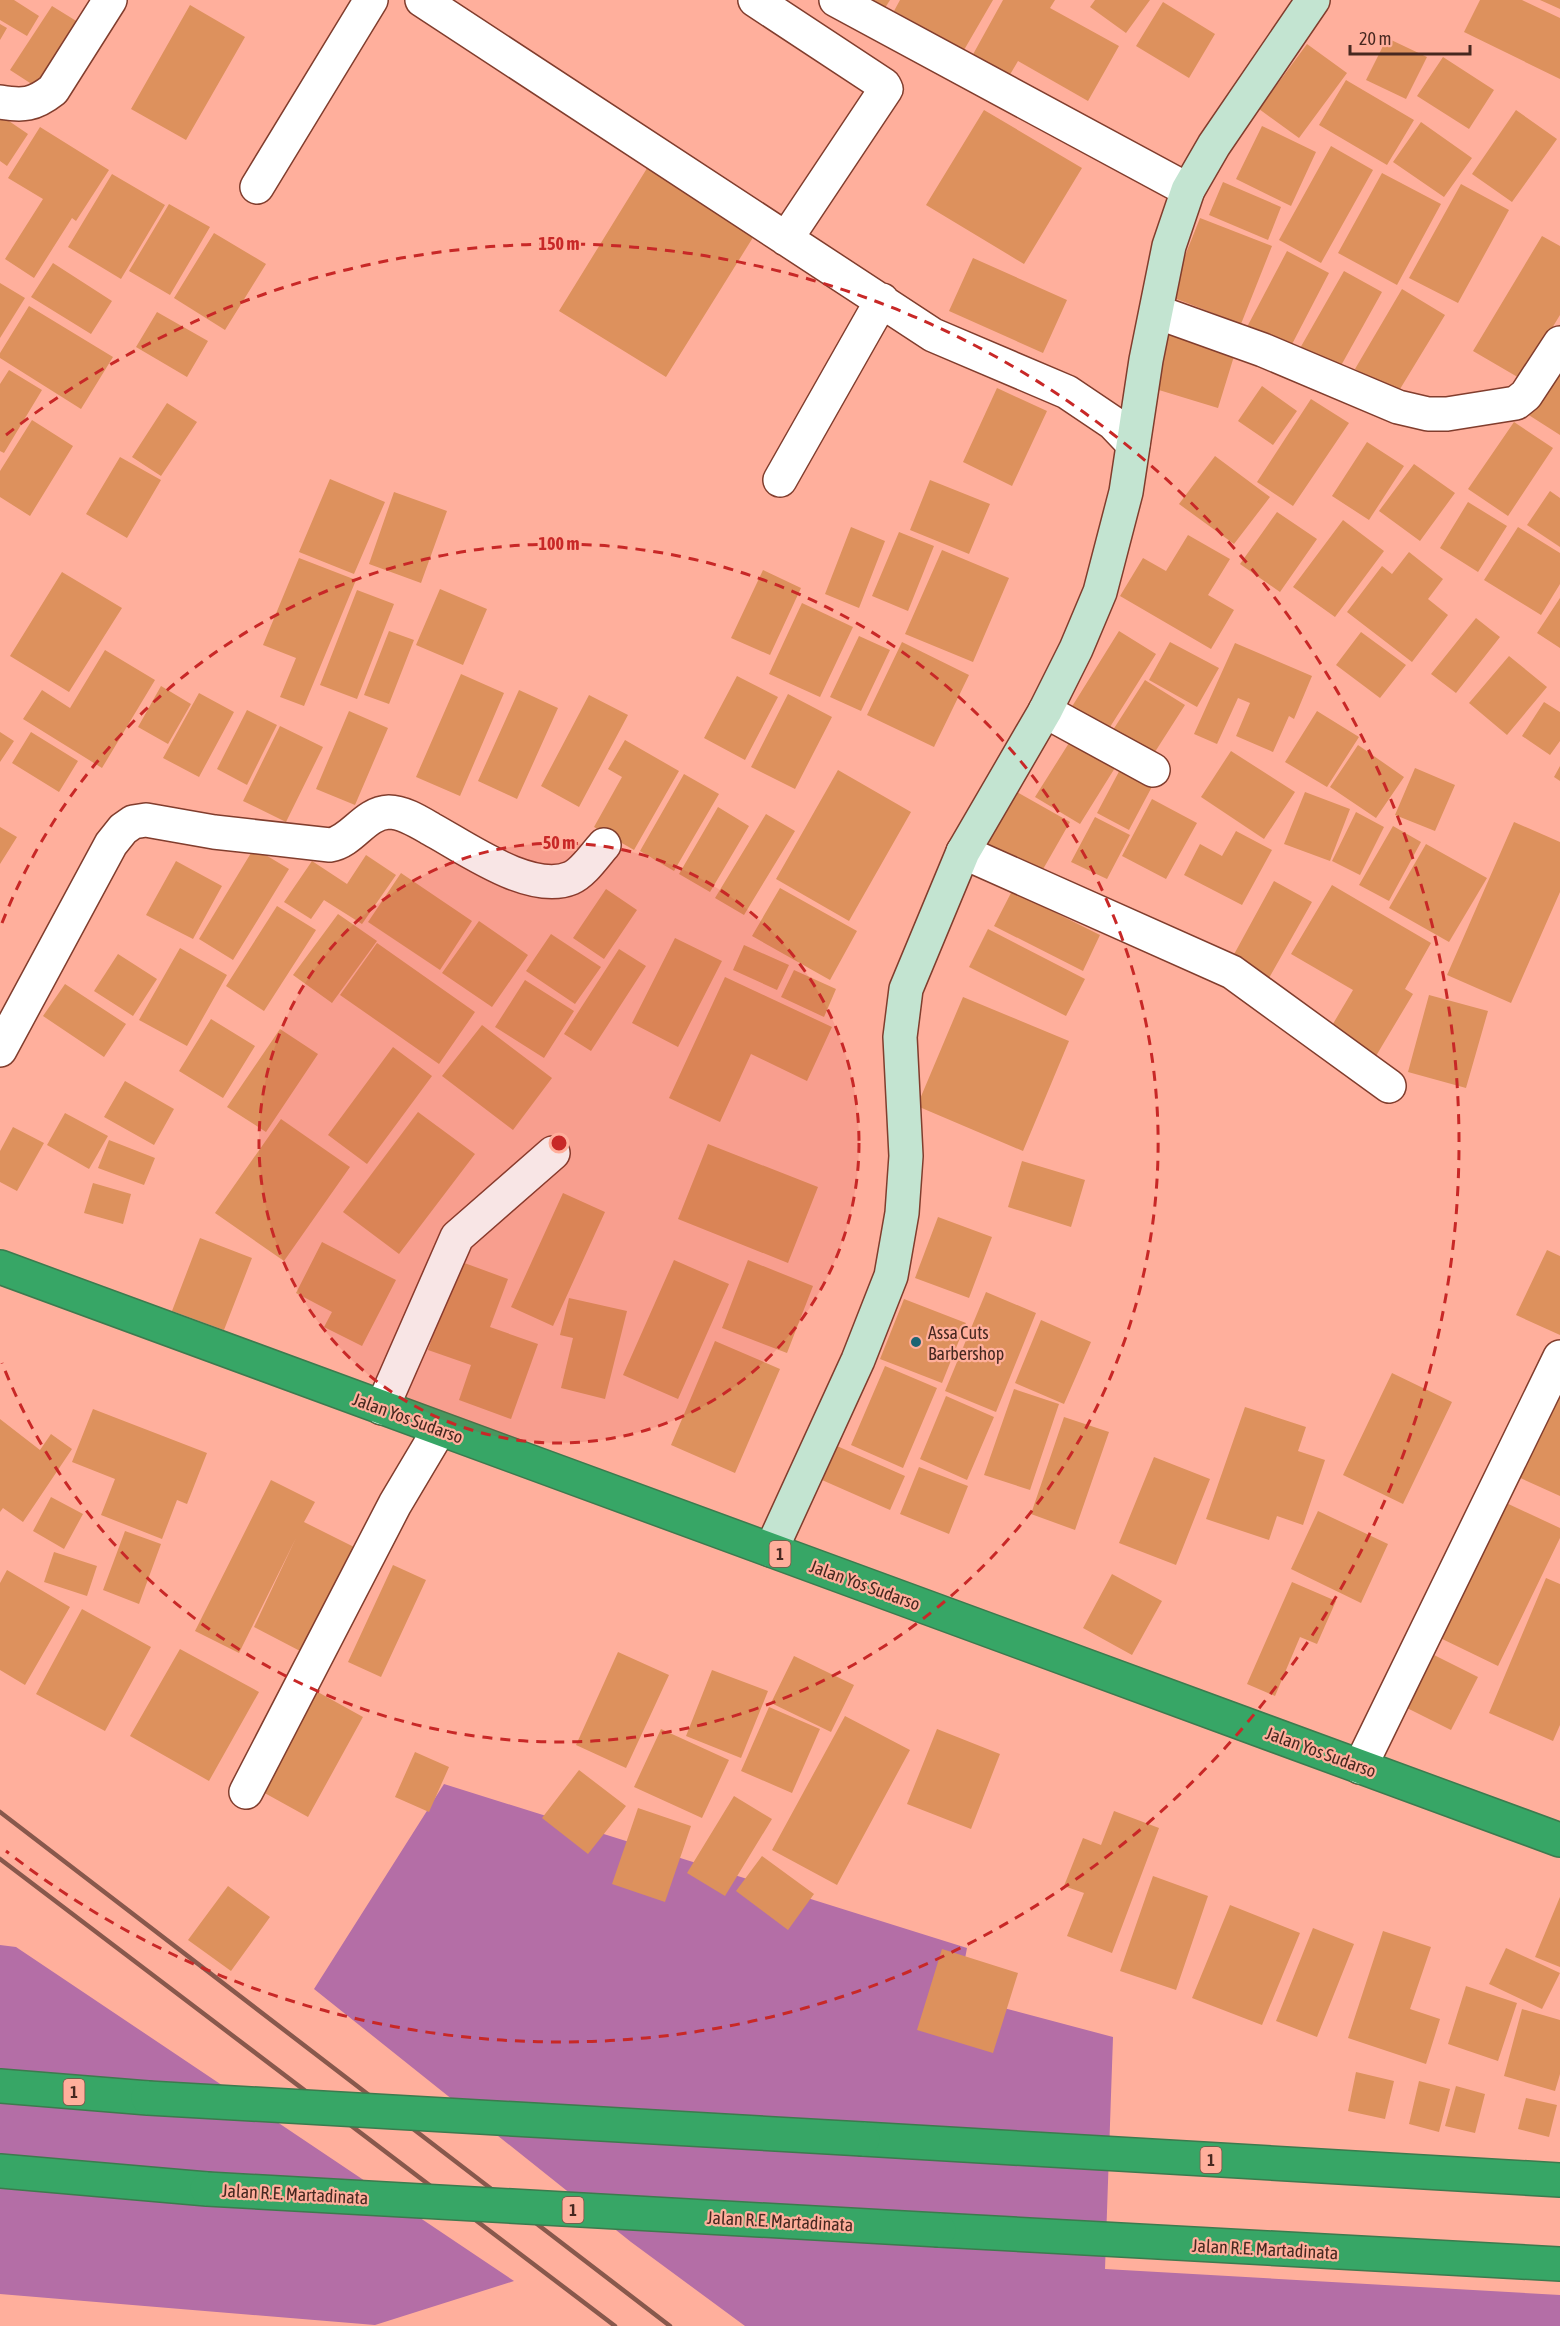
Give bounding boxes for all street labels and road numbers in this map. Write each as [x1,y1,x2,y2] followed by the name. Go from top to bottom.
[350,1388,466,1448] street label: Jalan Yos Sudarso
[770,1541,790,1567] road number: 1
[807,1555,923,1615] street label: Jalan Yos Sudarso
[1263,1722,1379,1782] street label: Jalan Yos Sudarso
[64,2079,84,2105] road number: 1
[1200,2147,1222,2173] road number: 1
[221,2180,369,2208] street label: Jalan R.E. Martadinata
[562,2197,584,2223] road number: 1
[706,2207,854,2235] street label: Jalan R.E. Martadinata
[1191,2235,1339,2263] street label: Jalan R.E. Martadinata

